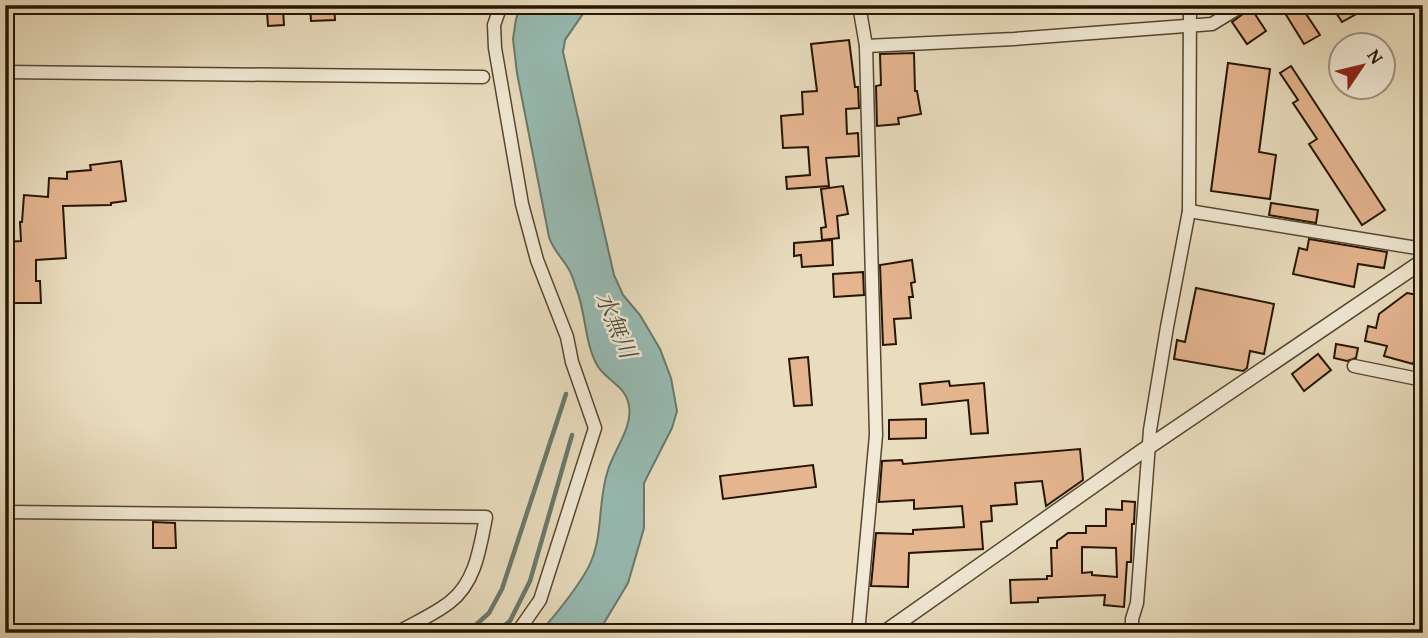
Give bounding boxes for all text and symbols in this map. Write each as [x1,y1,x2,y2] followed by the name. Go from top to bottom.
[1326,32,1396,102] north arrow
[1361,43,1391,70] text: N
[588,287,646,366] water label: 水無川

